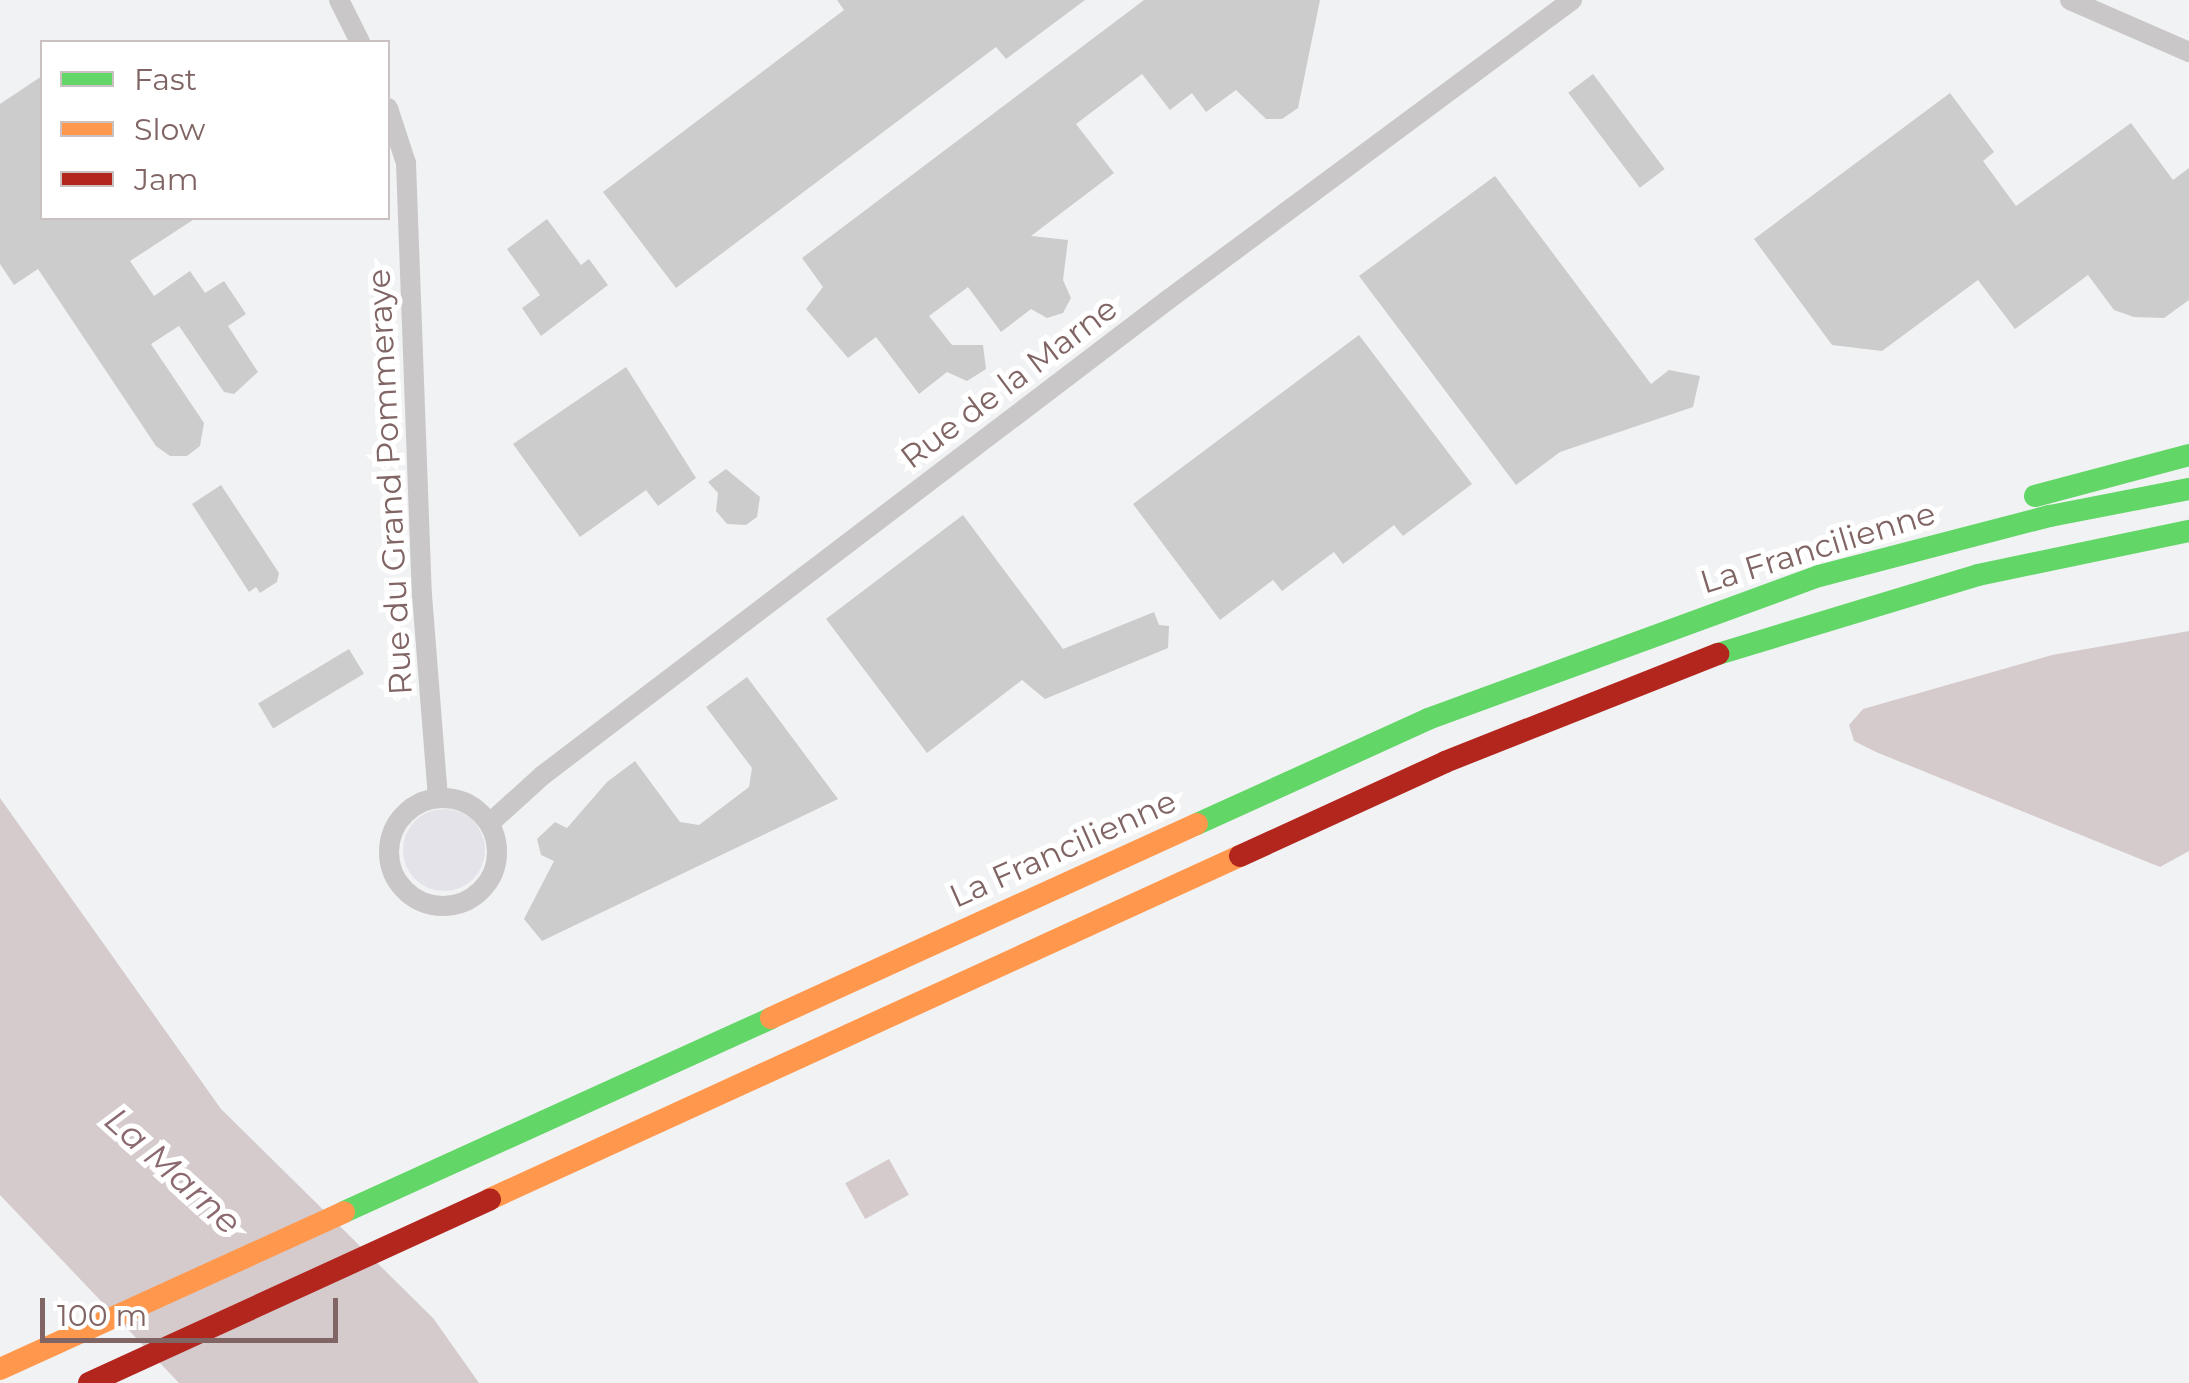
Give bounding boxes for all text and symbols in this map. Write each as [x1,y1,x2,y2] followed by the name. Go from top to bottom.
[40,40,390,220] legend
[134,61,197,98] text: Fast
[134,111,205,148] text: Slow
[134,161,199,198] text: Jam
[360,268,420,696] street label: Rue du Grand Pommeraye
[893,289,1125,477] street label: Rue de la Marne
[1696,494,1940,602] street label: La Francilienne
[944,782,1182,916] street label: La Francilienne
[96,1099,250,1243] water label: La Marne
[45,1278,342,1340] scale bar
[57,1297,147,1334] text: 100 m

